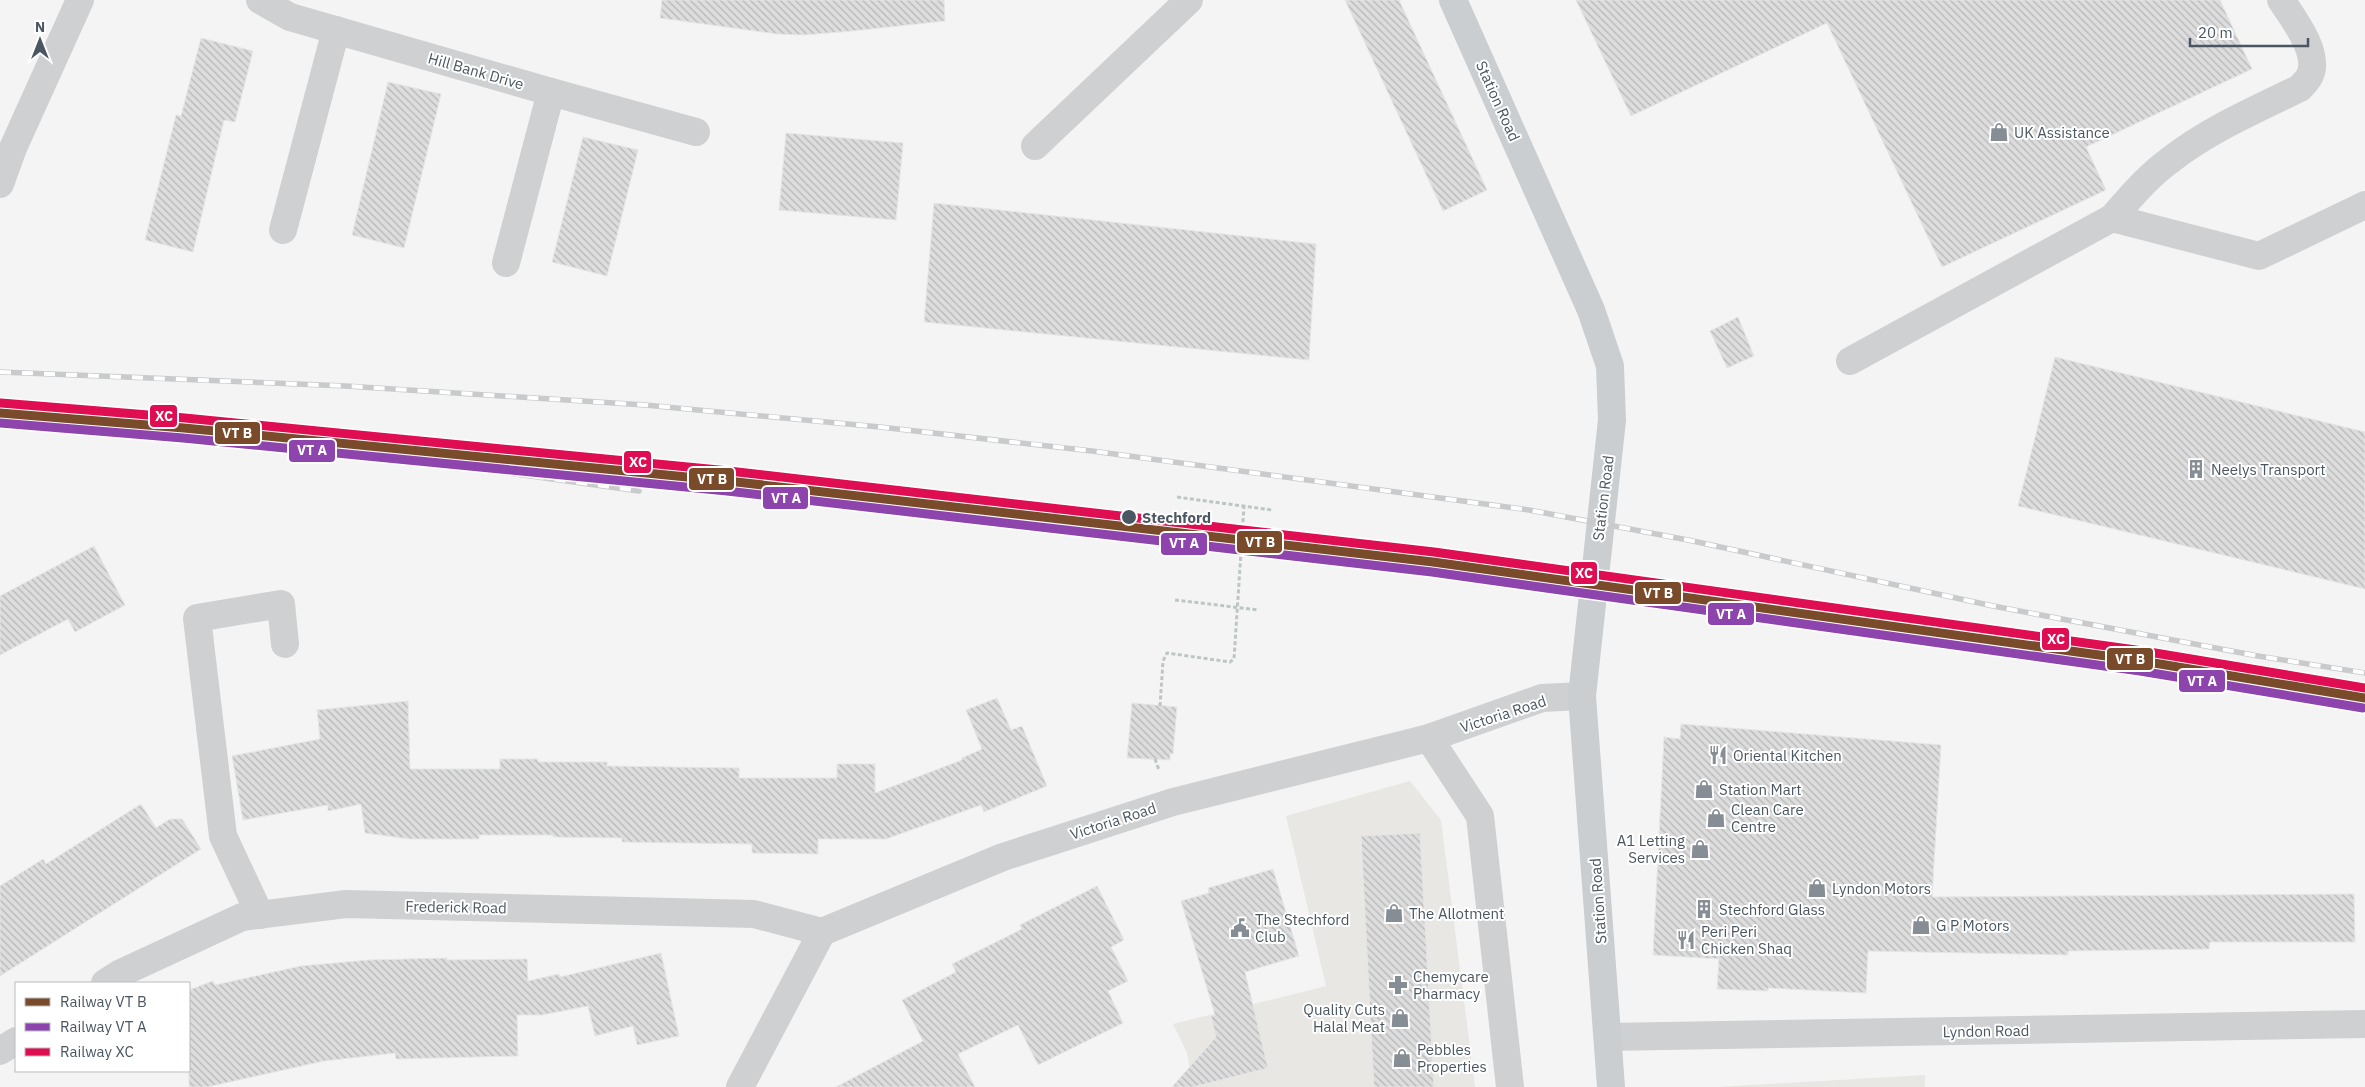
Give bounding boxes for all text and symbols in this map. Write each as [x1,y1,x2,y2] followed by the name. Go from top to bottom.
[15,15,65,65] north arrow
[2190,15,2308,47] scale bar
[35,18,45,36] text: N
[2198,23,2233,42] text: 20 m
[426,48,526,94] street label: Hill Bank Drive
[1472,58,1524,144] street label: Station Road
[1988,121,2010,143] shop icon: UK Assistance
[2014,123,2110,142] place label: UK Assistance
[149,404,178,428] line badge: XC
[155,407,173,425] text: XC
[214,421,261,445] line badge: VT B
[222,424,252,442] text: VT B
[288,439,336,463] line badge: VT A
[297,441,328,459] text: VT A
[623,450,652,474] line badge: XC
[629,453,647,471] text: XC
[1588,454,1618,542] street label: Station Road
[2185,458,2207,480] building icon: Neelys Transport
[2211,460,2325,479] place label: Neelys Transport
[688,467,735,491] line badge: VT B
[697,470,727,488] text: VT B
[762,486,809,510] line badge: VT A
[771,489,802,507] text: VT A
[1120,508,1138,526] marker: Stechford
[1142,508,1211,527] place label: Stechford
[1236,530,1283,554] line badge: VT B
[1160,532,1208,556] line badge: VT A
[1245,533,1275,551] text: VT B
[1169,534,1200,552] text: VT A
[1570,561,1598,585] line badge: XC
[1575,564,1593,582] text: XC
[1634,581,1682,605] line badge: VT B
[1643,584,1673,602] text: VT B
[1707,602,1755,626] line badge: VT A
[1716,605,1747,623] text: VT A
[2041,627,2070,651] line badge: XC
[2047,630,2065,648] text: XC
[2106,647,2154,671] line badge: VT B
[2115,650,2145,668] text: VT B
[2178,669,2226,693] line badge: VT A
[2187,672,2218,690] text: VT A
[1458,691,1548,737] street label: Victoria Road
[1707,744,1729,766] restaurant icon: Oriental Kitchen
[1733,746,1842,765] place label: Oriental Kitchen
[1693,778,1715,800] shop icon: Station Mart
[1719,780,1802,799] place label: Station Mart
[1068,798,1158,844] street label: Victoria Road
[1731,800,1804,836] place label: Clean Care Centre
[1705,807,1727,829] shop icon: Clean Care Centre
[1617,831,1685,867] place label: A1 Letting Services
[1689,838,1711,860] shop icon: A1 Letting Services
[1586,857,1610,945] street label: Station Road
[1806,877,1828,899] shop icon: Lyndon Motors
[1832,879,1931,898] place label: Lyndon Motors
[405,897,507,917] street label: Frederick Road
[1693,898,1715,920] building icon: Stechford Glass
[1719,900,1825,919] place label: Stechford Glass
[1383,902,1405,924] shop icon: The Allotment
[1409,904,1504,923] place label: The Allotment
[1255,910,1349,946] place label: The Stechford Club
[1910,914,1932,936] shop icon: G P Motors
[1936,916,2010,935] place label: G P Motors
[1229,917,1251,939] public building icon: The Stechford Club
[1701,922,1792,958] place label: Peri Peri Chicken Shaq
[1675,929,1697,951] restaurant icon: Peri Peri Chicken Shaq
[1413,967,1489,1003] place label: Chemycare Pharmacy
[1387,974,1409,996] pharmacy icon: Chemycare Pharmacy
[15,982,190,1072] legend
[60,992,147,1011] text: Railway VT B
[1303,1000,1385,1036] place label: Quality Cuts Halal Meat
[1389,1007,1411,1029] shop icon: Quality Cuts Halal Meat
[60,1017,147,1036] text: Railway VT A
[1943,1021,2029,1041] street label: Lyndon Road
[1417,1040,1487,1076] place label: Pebbles Properties
[60,1042,134,1061] text: Railway XC
[1391,1047,1413,1069] shop icon: Pebbles Properties

